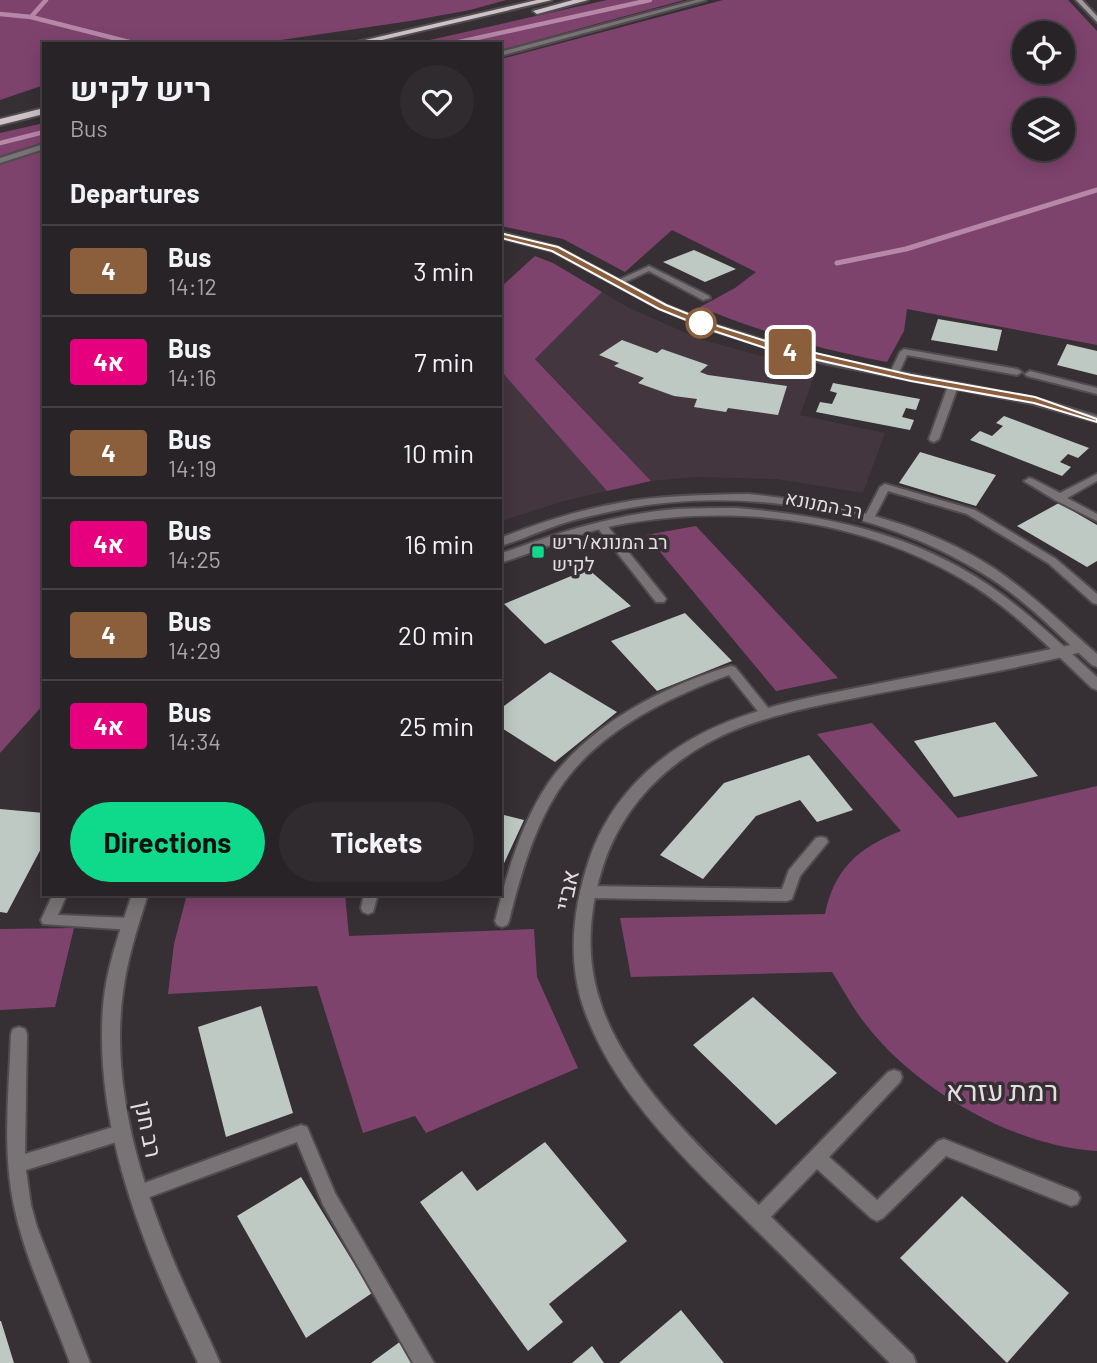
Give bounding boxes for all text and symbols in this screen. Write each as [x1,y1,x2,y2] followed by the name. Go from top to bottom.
[1012,21,1075,161] map controls
[1012,21,1075,84] button: locate
[400,65,474,139] button: heart
[70,68,211,108] text: ריש לקיש
[1012,98,1075,161] button: layers
[70,114,108,142] text: Bus
[70,177,200,208] text: Departures
[168,241,211,272] text: Bus
[413,255,474,286] text: 3 min
[101,256,116,285] text: 4
[168,272,217,300] text: 14:12
[686,308,716,338] unlabelled marker
[767,329,813,375] line badge: 4
[168,332,211,363] text: Bus
[783,337,797,366] text: 4
[414,346,474,377] text: 7 min
[93,347,124,376] text: 4א
[168,363,216,391] text: 14:16
[168,423,211,454] text: Bus
[403,437,474,468] text: 10 min
[101,438,116,467] text: 4
[168,454,217,482] text: 14:19
[784,485,864,523] street label: רב המנונא
[168,514,211,545] text: Bus
[404,528,474,559] text: 16 min
[93,529,124,558] text: 4א
[552,530,668,575] place label: רב המנונא/ריש לקיש
[530,544,546,560] marker: רב המנונא/ריש לקיש
[168,545,221,573] text: 14:25
[168,605,211,636] text: Bus
[398,619,474,650] text: 20 min
[101,620,116,649] text: 4
[168,636,221,664] text: 14:29
[168,696,211,727] text: Bus
[399,710,474,741] text: 25 min
[93,711,124,740] text: 4א
[168,727,221,755] text: 14:34
[70,802,265,882] button: Directions
[279,802,474,882] button: Tickets
[548,867,584,913] street label: אביי
[946,1073,1058,1107] district label: רמת עזרא
[129,1098,169,1160] street label: רב חנן

